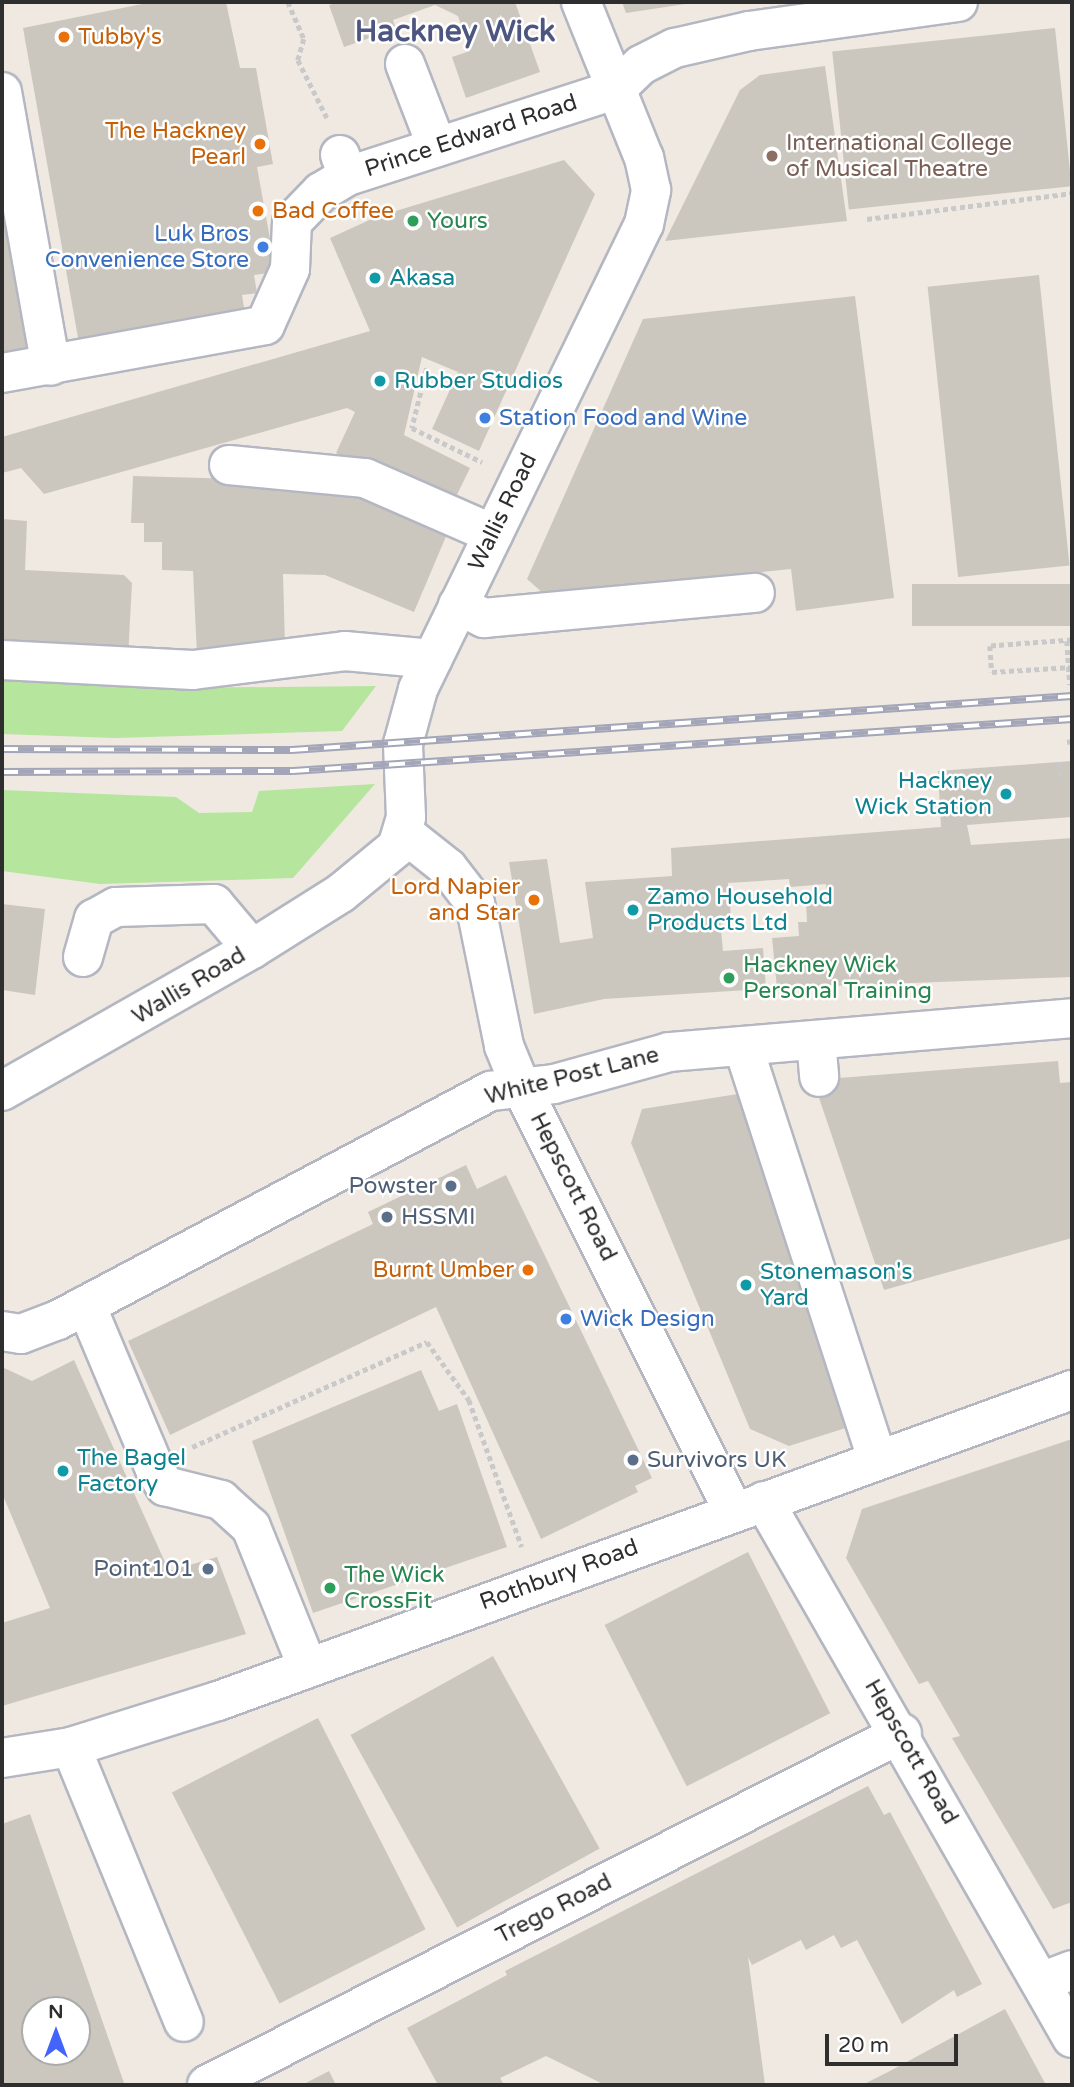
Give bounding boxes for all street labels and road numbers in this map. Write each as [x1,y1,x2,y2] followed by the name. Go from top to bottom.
[361,89,581,183] street label: Prince Edward Road
[463,449,543,575] street label: Wallis Road
[127,941,251,1031] street label: Wallis Road
[482,1041,662,1111] street label: White Post Lane
[524,1108,622,1266] street label: Hepscott Road
[476,1534,642,1616] street label: Rothbury Road
[858,1675,964,1829] street label: Hepscott Road
[491,1868,617,1950] street label: Trego Road

